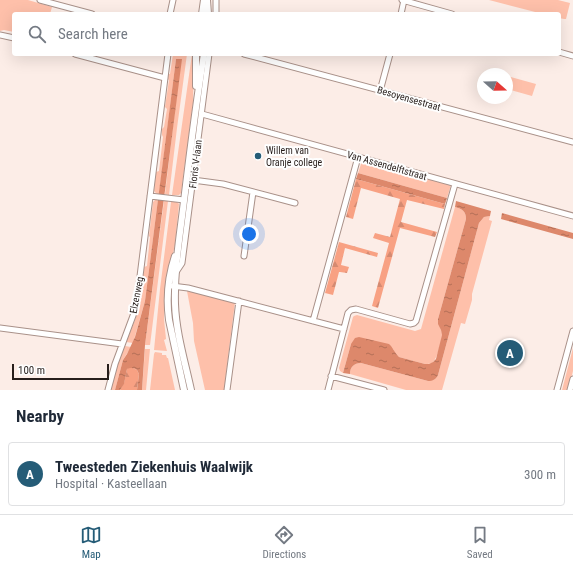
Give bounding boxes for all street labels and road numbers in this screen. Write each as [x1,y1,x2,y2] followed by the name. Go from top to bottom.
[376,84,442,113] street label: Besoyensestraat
[187,139,204,189] street label: Floris V-laan
[346,149,428,182] street label: Van Assendelftstraat
[128,276,145,314] street label: Elzenweg

